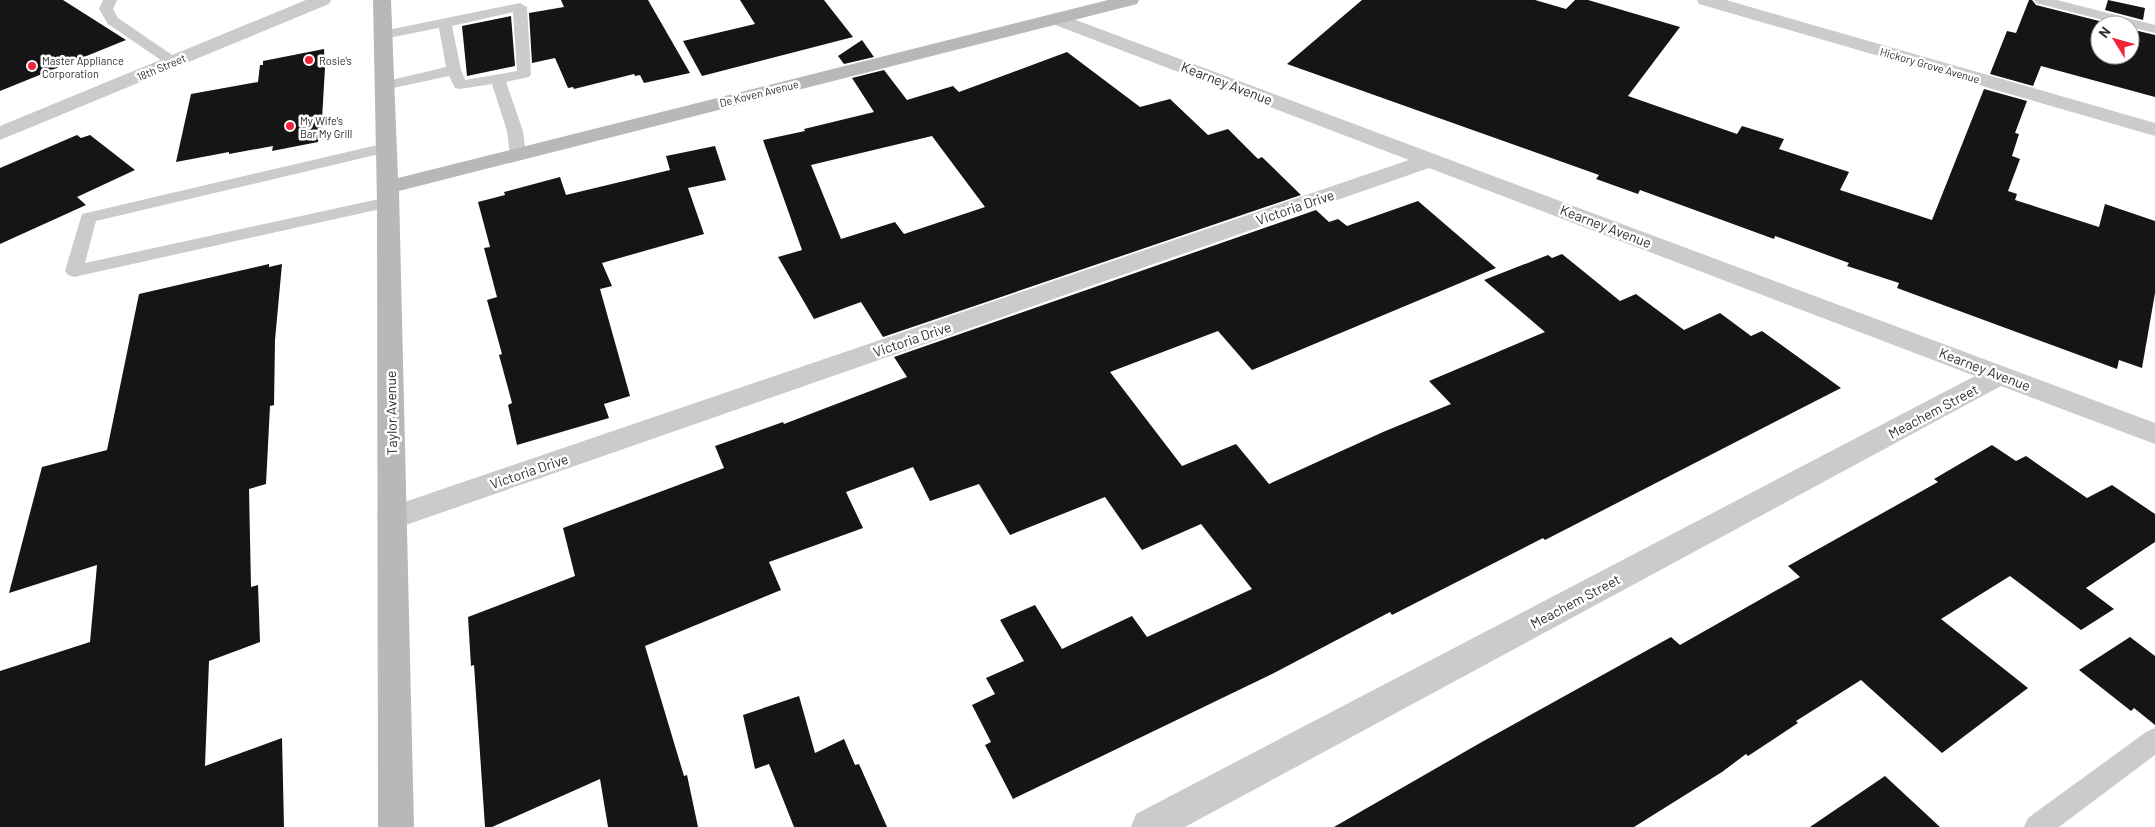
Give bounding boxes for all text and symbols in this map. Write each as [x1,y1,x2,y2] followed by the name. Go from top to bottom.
[2090,15,2140,65] north arrow
[2095,23,2114,41] text: N
[1879,45,1981,85] street label: Hickory Grove Avenue
[135,51,187,83] street label: 18th Street
[42,54,124,80] place label: Master Appliance Corporation
[303,54,315,66] marker: Rosie's
[319,54,352,67] place label: Rosie's
[1179,58,1275,108] street label: Kearney Avenue
[26,60,38,72] marker: Master Appliance Corporation
[718,77,800,109] street label: De Koven Avenue
[300,114,352,140] place label: My Wife's Bar My Grill
[284,120,296,132] marker: My Wife's Bar My Grill
[1254,186,1336,228] street label: Victoria Drive
[1558,201,1654,251] street label: Kearney Avenue
[871,318,953,360] street label: Victoria Drive
[1937,344,2033,394] street label: Kearney Avenue
[382,371,400,455] street label: Taylor Avenue
[1885,380,1981,442] street label: Meachem Street
[488,450,570,492] street label: Victoria Drive
[1527,570,1623,632] street label: Meachem Street

